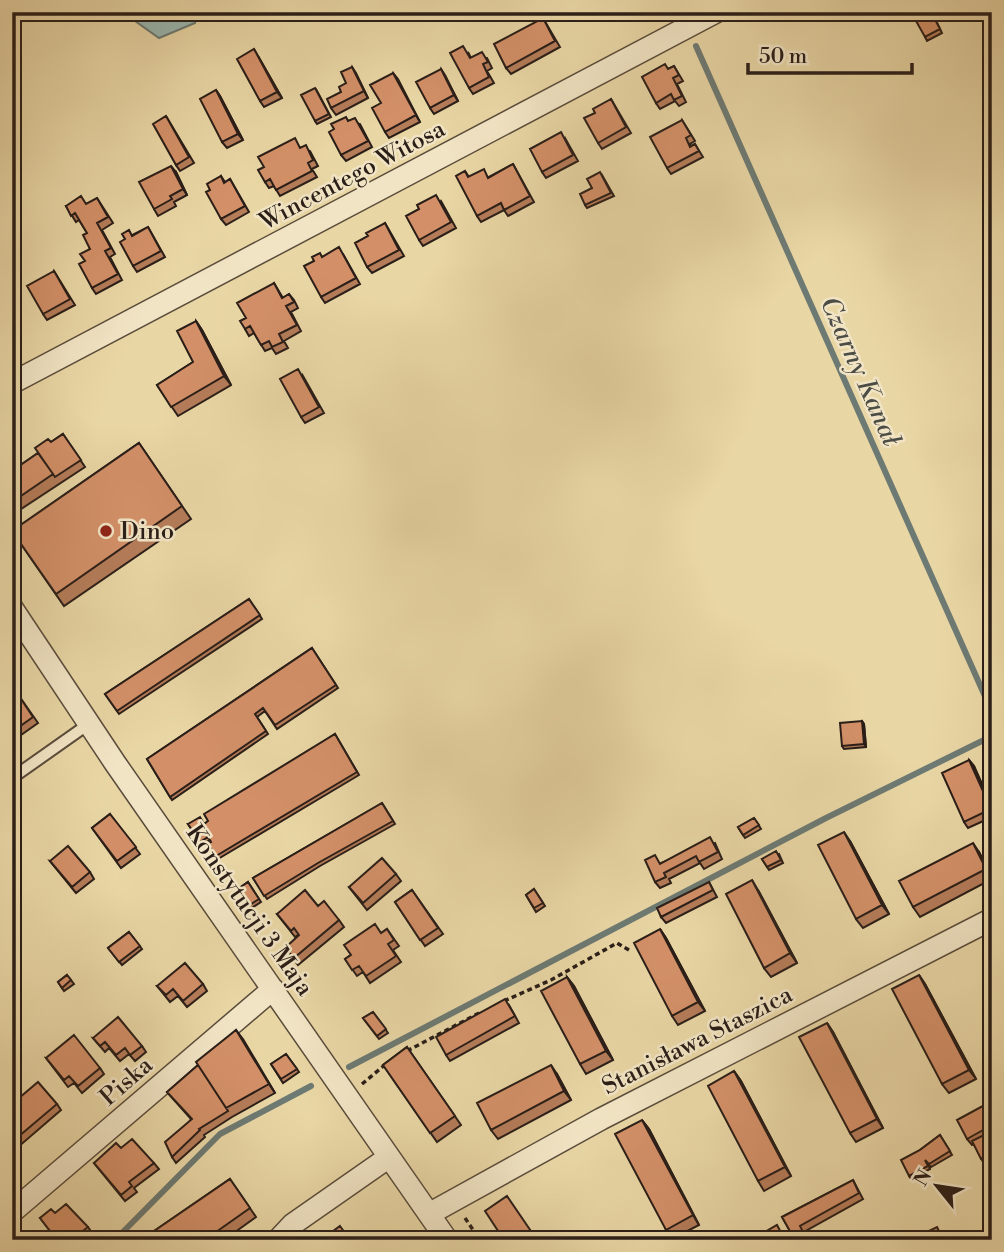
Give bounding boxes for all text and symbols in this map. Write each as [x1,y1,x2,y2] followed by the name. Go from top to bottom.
[748,32,913,76] scale bar
[759,44,807,70] text: 50 m
[254,114,451,238] street label: Wincentego Witosa
[813,292,907,452] water label: Czarny Kanał
[120,517,174,547] place label: Dino
[98,523,114,539] marker: Dino
[179,819,320,1003] street label: Konstytucji 3 Maja
[597,980,798,1102] street label: Stanisława Staszica
[94,1050,160,1113] street label: Piska
[902,1150,972,1220] north arrow
[909,1165,937,1191] text: N

